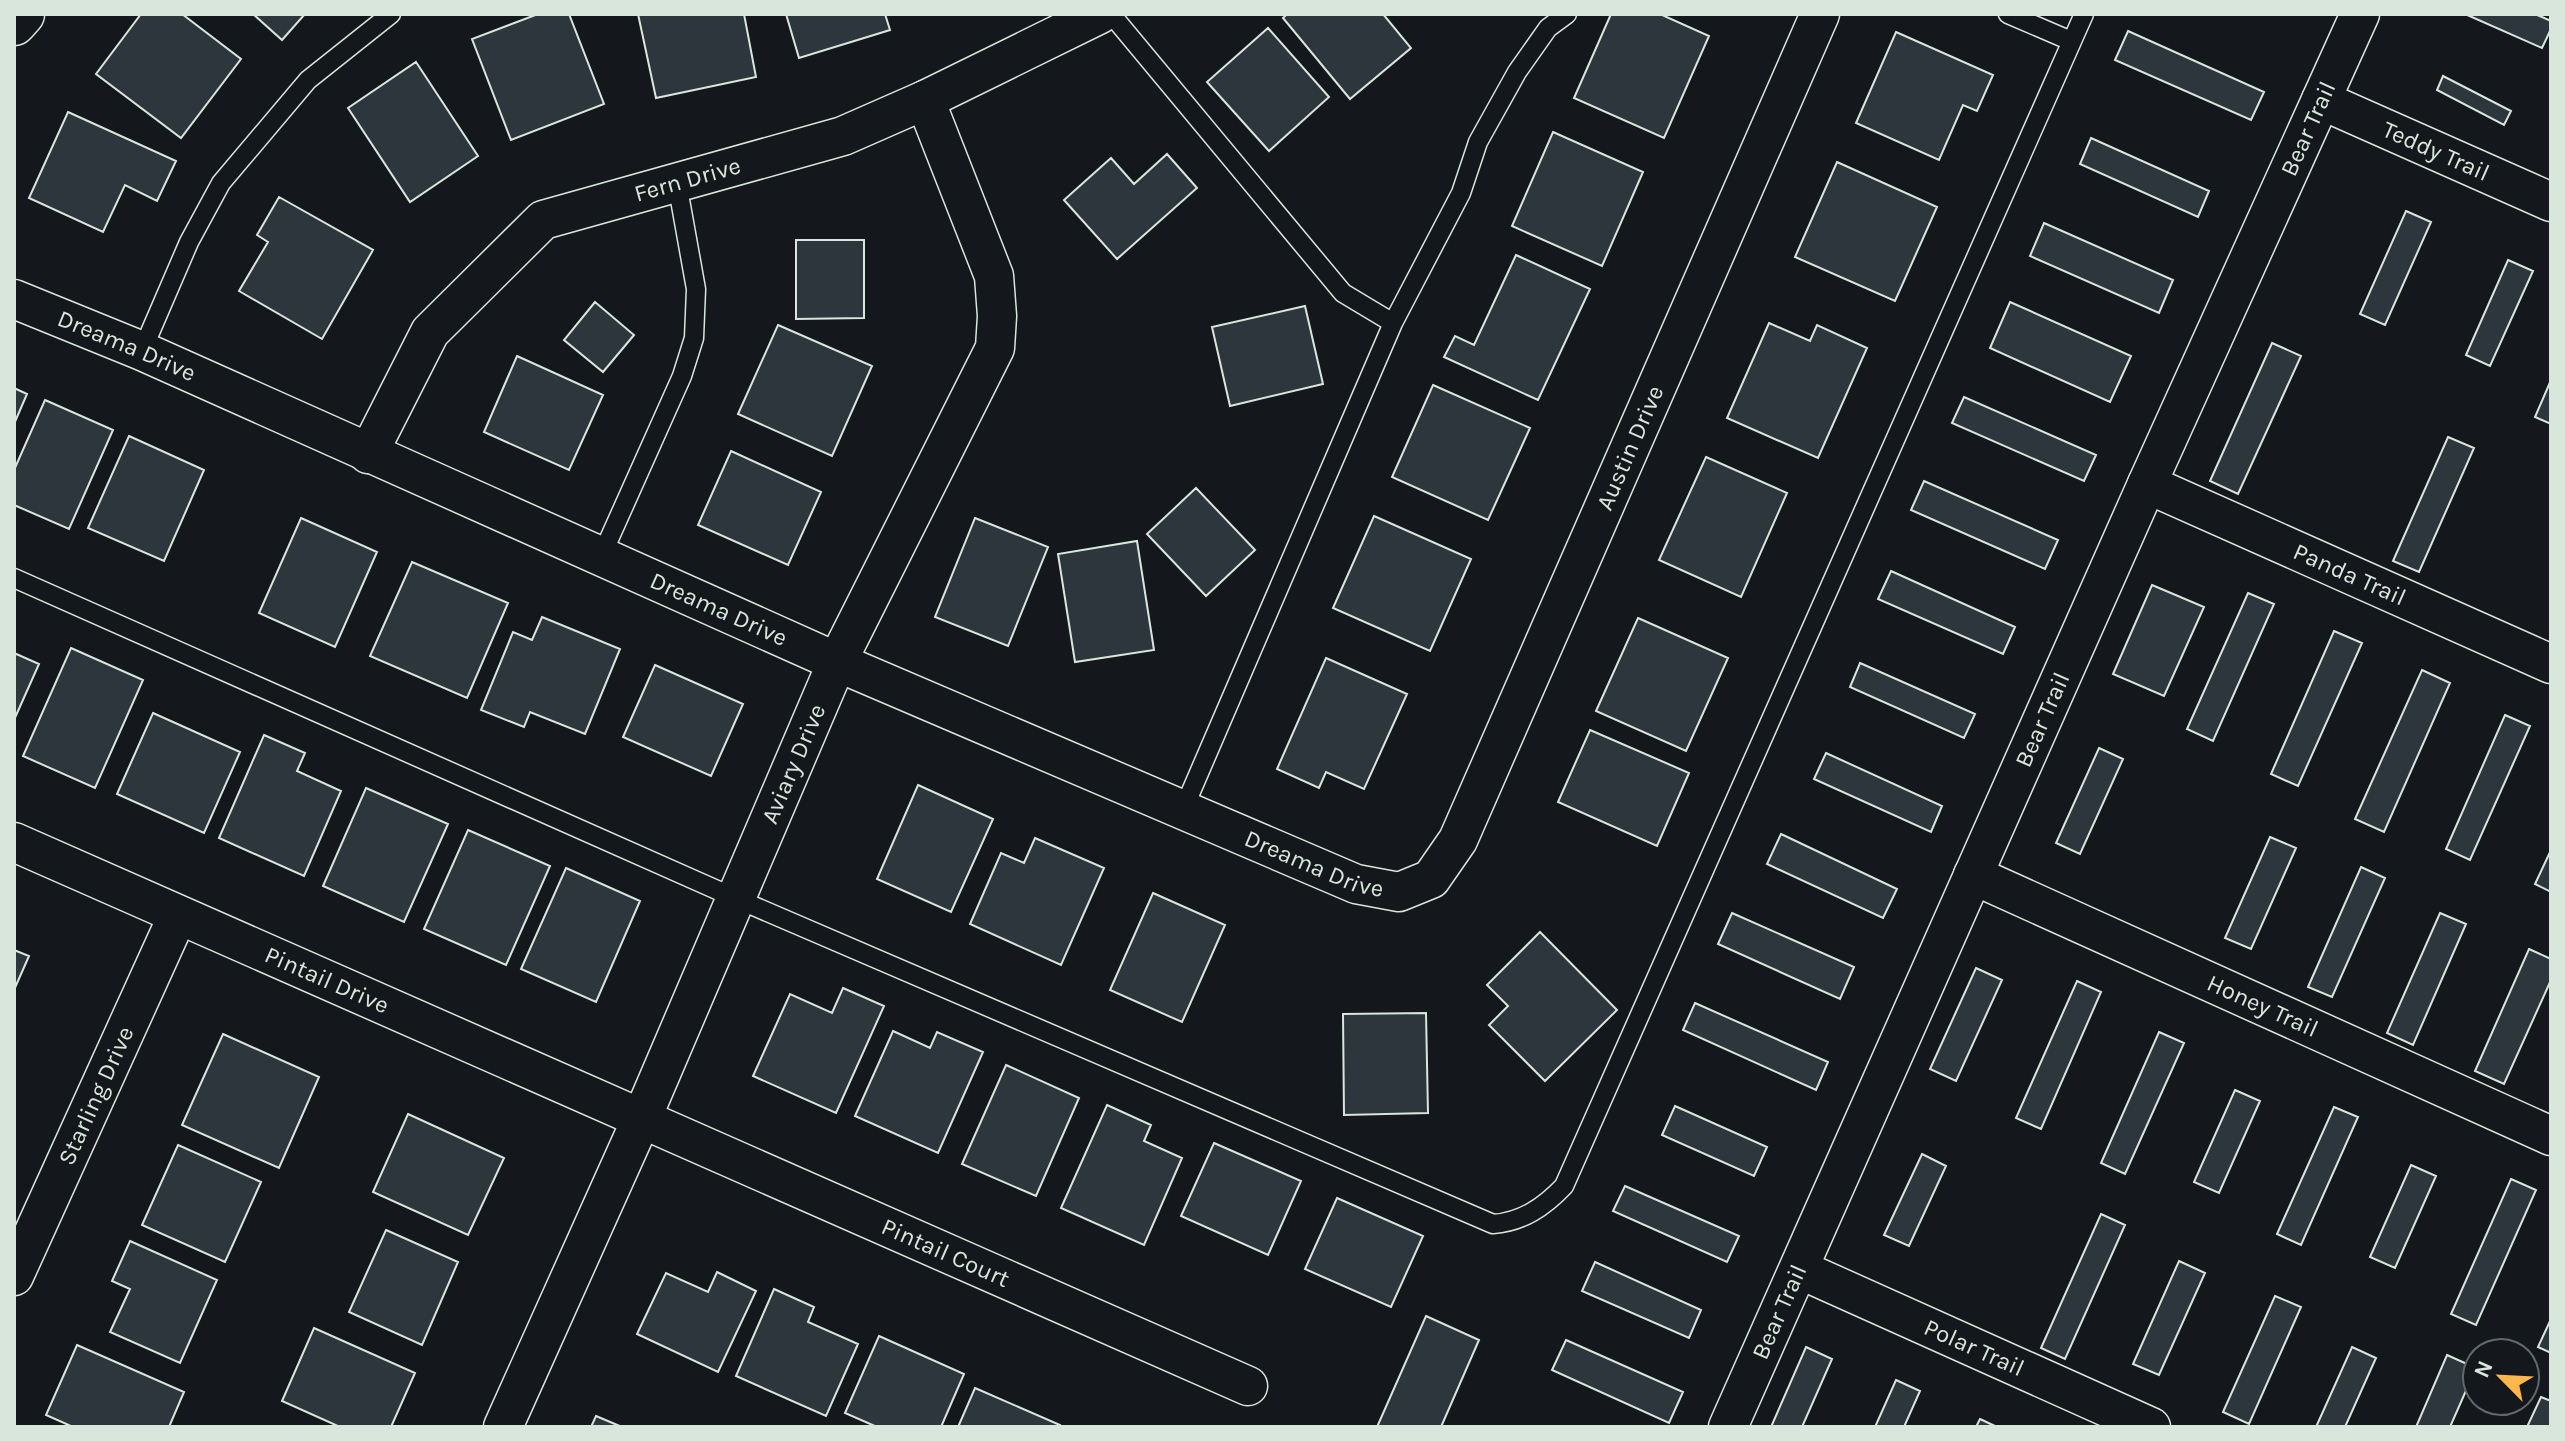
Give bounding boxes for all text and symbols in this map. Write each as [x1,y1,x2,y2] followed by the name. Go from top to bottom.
[2274,77,2342,180] street label: Bear Trail
[2378,115,2494,187] street label: Teddy Trail
[631,151,744,208] street label: Fern Drive
[53,304,200,387] street label: Dreama Drive
[1590,381,1669,515] street label: Austin Drive
[2289,537,2410,612] street label: Panda Trail
[646,566,792,652] street label: Dreama Drive
[2009,668,2076,771] street label: Bear Trail
[755,700,831,828] street label: Aviary Drive
[1240,824,1386,903] street label: Dreama Drive
[261,940,393,1020] street label: Pintail Drive
[2203,969,2323,1043] street label: Honey Trail
[52,1022,139,1169] street label: Starling Drive
[877,1212,1014,1293] street label: Pintail Court
[1746,1260,1812,1364] street label: Bear Trail
[1920,1313,2029,1382] street label: Polar Trail
[2461,1337,2541,1417] north arrow
[2469,1357,2499,1382] text: N

